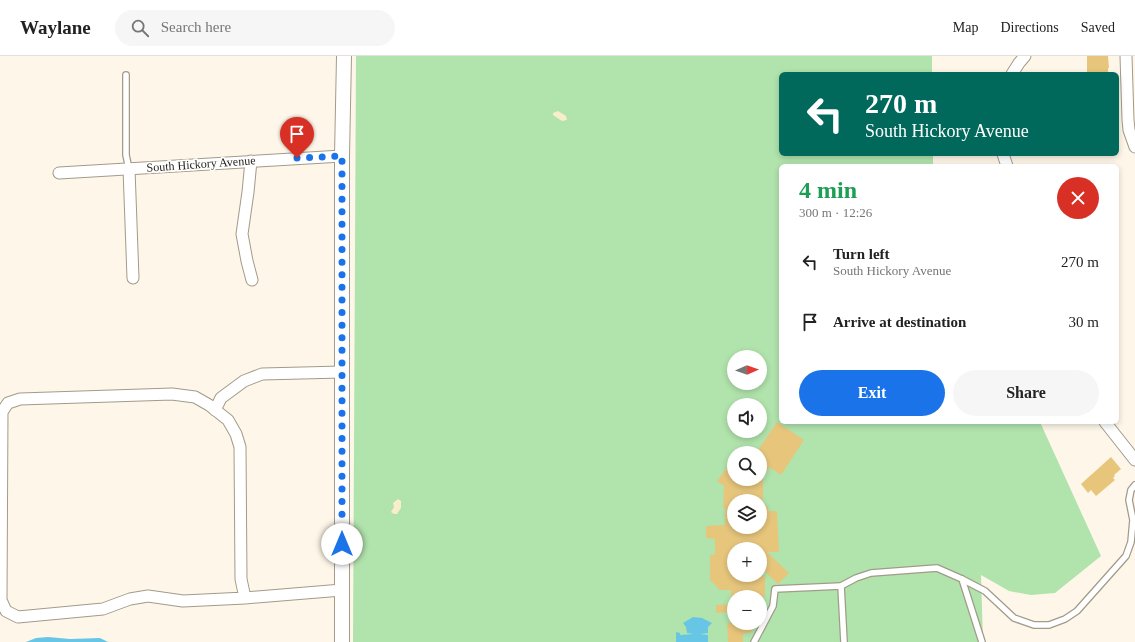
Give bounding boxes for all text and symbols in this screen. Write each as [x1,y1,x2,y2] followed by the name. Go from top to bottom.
[115,10,395,46] search box
[20,17,91,38] text: Waylane
[129,17,151,39] icon: search
[161,19,231,35] text: Search here
[953,20,978,35] text: Map
[1000,20,1059,35] text: Directions
[1081,20,1115,35] text: Saved
[799,88,851,140] icon: left
[865,88,937,119] text: 270 m
[280,117,314,158] pin
[865,121,1029,141] text: South Hickory Avenue
[286,123,308,145] icon: arrive
[146,153,256,175] street label: South Hickory Avenue
[799,177,857,203] text: 4 min
[1057,177,1099,219] button: close
[799,205,872,220] text: 300 m · 12:26
[833,246,890,262] text: Turn left
[799,251,821,273] icon: left
[1061,254,1099,270] text: 270 m
[833,263,951,278] text: South Hickory Avenue
[799,311,821,333] icon: arrive
[833,314,966,330] text: Arrive at destination
[1069,314,1099,330] text: 30 m
[727,350,767,390] north arrow
[727,350,767,630] map controls
[799,370,945,416] button: Exit
[953,370,1099,416] button: Share
[727,398,767,438] button: sound
[727,446,767,486] button: search
[727,494,767,534] button: layers
[321,523,363,565] position arrow
[727,542,767,582] button: +
[727,590,767,630] button: −

